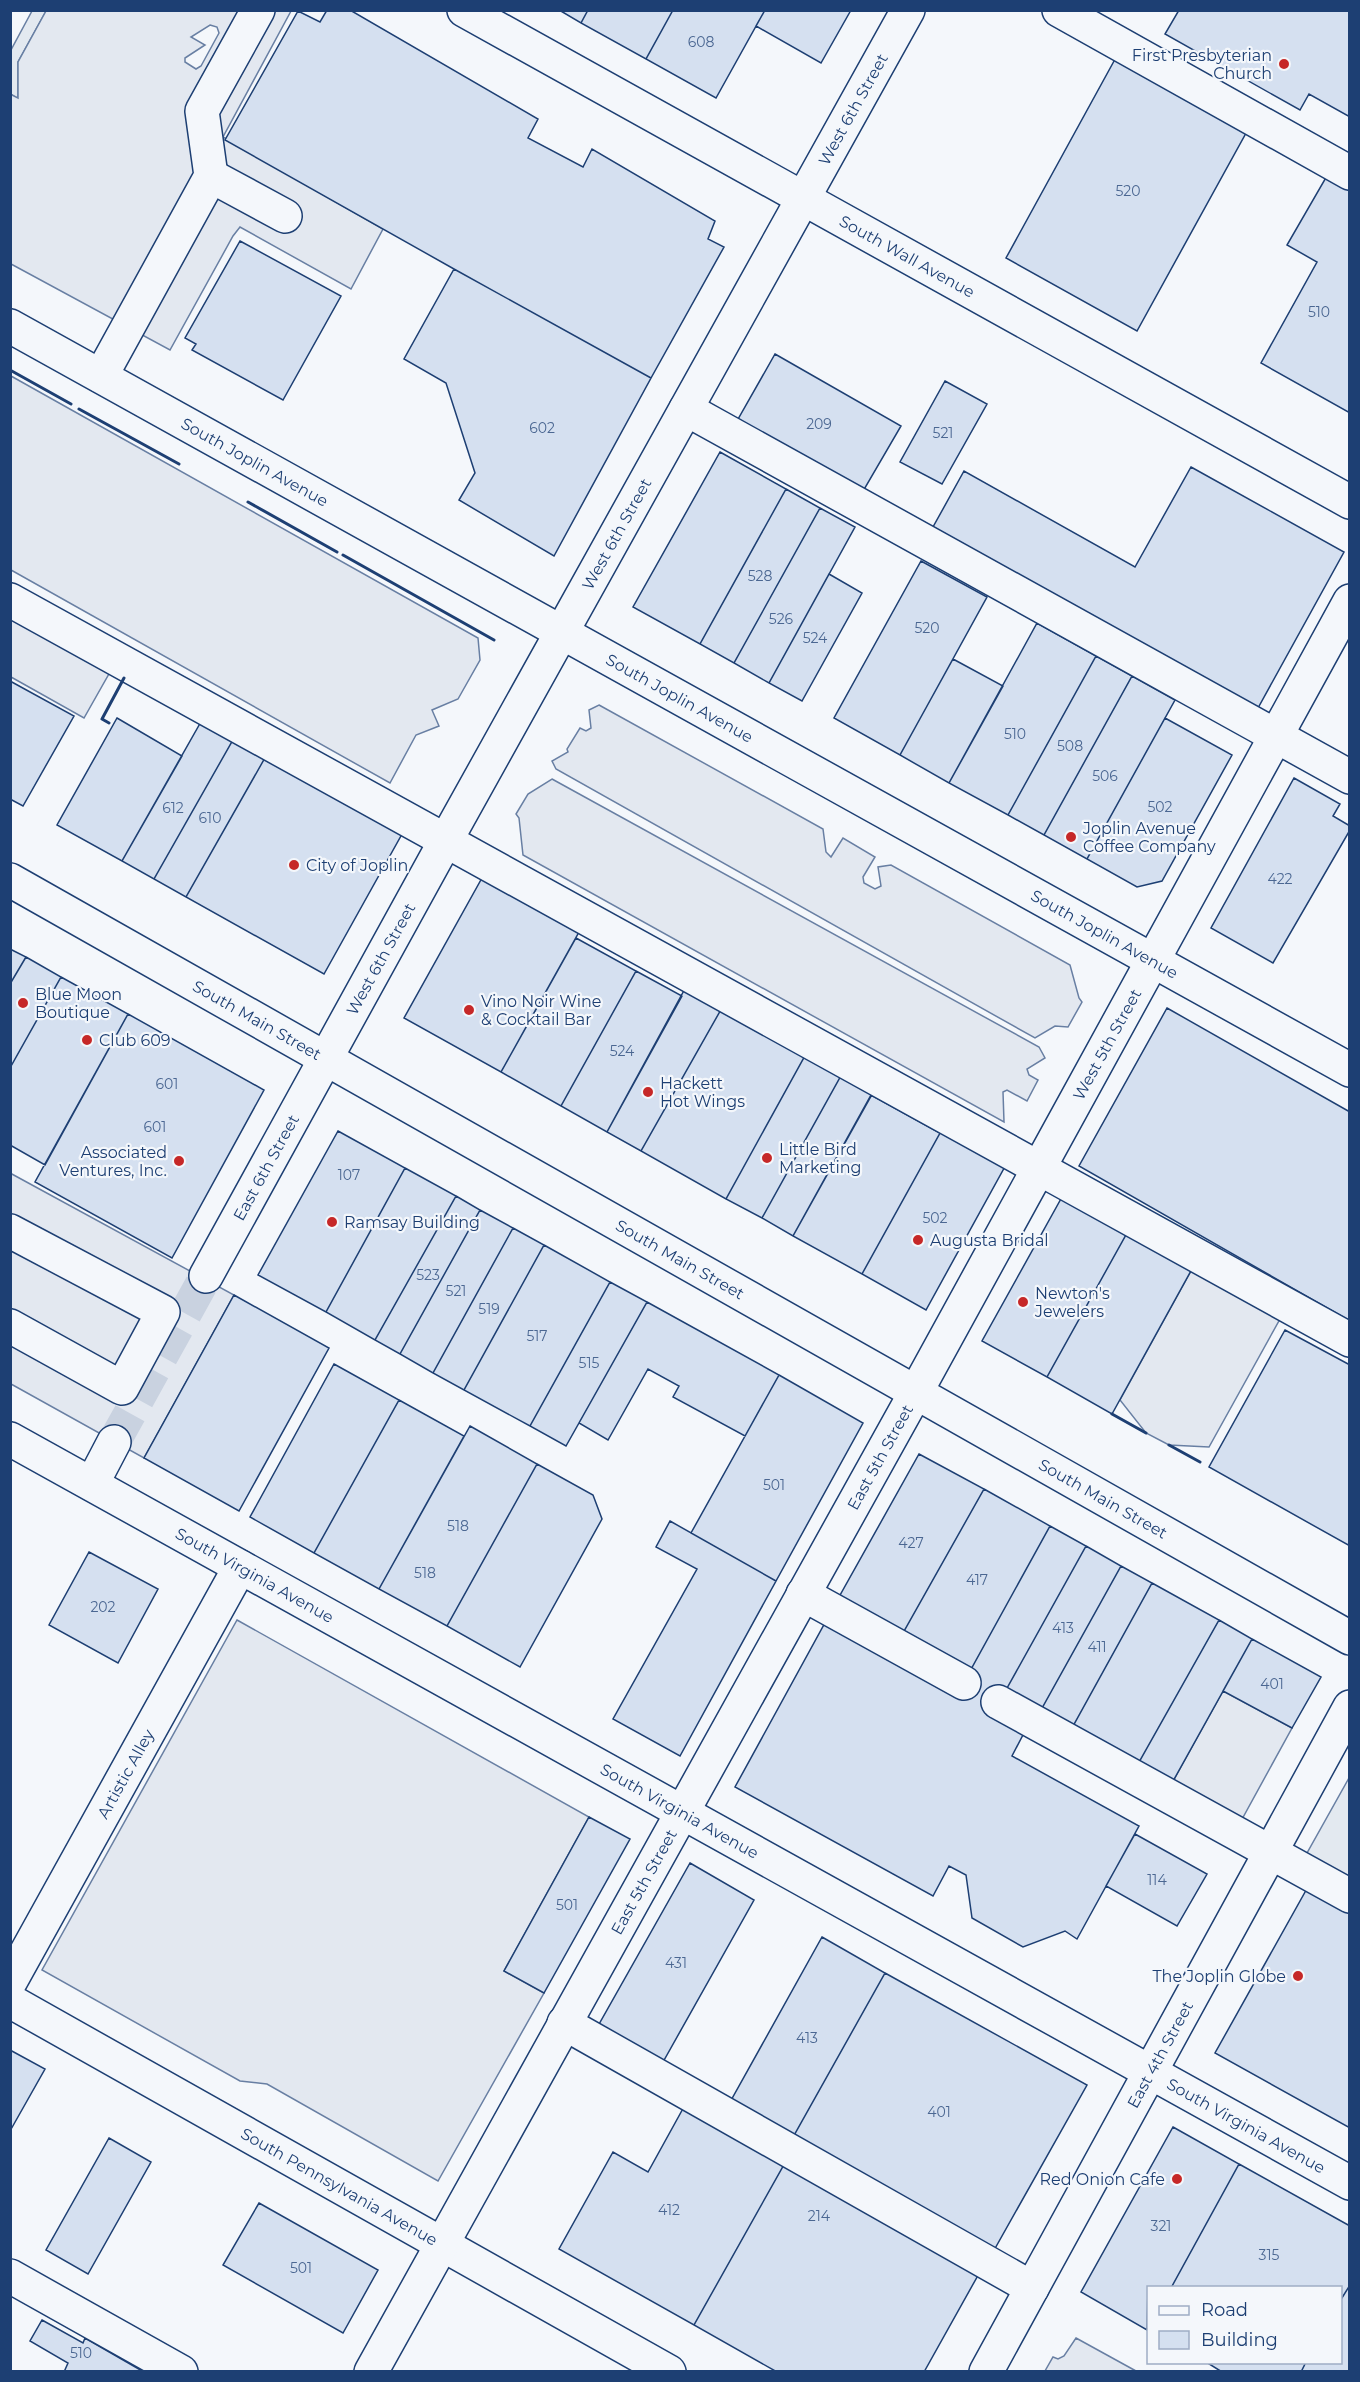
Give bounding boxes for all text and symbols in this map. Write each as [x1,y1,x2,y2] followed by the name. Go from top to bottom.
[688,33,714,51] house number: 608
[1132,46,1272,83] place label: First Presbyterian Church
[815,50,892,169] street label: West 6th Street
[1277,57,1291,71] marker: First Presbyterian Church
[1115,182,1141,200] house number: 520
[836,211,978,302] street label: South Wall Avenue
[1308,303,1330,321] house number: 510
[178,414,331,511] street label: South Joplin Avenue
[806,415,832,433] house number: 209
[529,419,555,437] house number: 602
[933,424,953,442] house number: 521
[578,475,656,593] street label: West 6th Street
[748,567,772,585] house number: 528
[769,610,794,628] house number: 526
[914,619,940,637] house number: 520
[803,629,828,647] house number: 524
[603,650,756,747] street label: South Joplin Avenue
[1004,725,1026,743] house number: 510
[1057,737,1083,755] house number: 508
[1092,767,1118,785] house number: 506
[1147,798,1173,816] house number: 502
[162,799,184,817] house number: 612
[199,809,221,827] house number: 610
[1082,819,1216,856] place label: Joplin Avenue Coffee Company
[1064,830,1078,844] marker: Joplin Avenue Coffee Company
[306,856,408,875] place label: City of Joplin
[287,858,301,872] marker: City of Joplin
[1267,870,1293,888] house number: 422
[1028,886,1181,983] street label: South Joplin Avenue
[343,899,420,1018] street label: West 6th Street
[189,976,325,1064] street label: South Main Street
[35,985,122,1022] place label: Blue Moon Boutique
[1069,985,1146,1103] street label: West 5th Street
[481,992,601,1029] place label: Vino Noir Wine & Cocktail Bar
[16,996,30,1010] marker: Blue Moon Boutique
[462,1003,476,1017] marker: Vino Noir Wine & Cocktail Bar
[99,1031,171,1050] place label: Club 609
[80,1033,94,1047] marker: Club 609
[610,1042,635,1060] house number: 524
[660,1074,745,1111] place label: Hackett Hot Wings
[156,1075,178,1093] house number: 601
[641,1085,655,1099] marker: Hackett Hot Wings
[229,1111,303,1224] street label: East 6th Street
[144,1118,166,1136] house number: 601
[779,1140,861,1177] place label: Little Bird Marketing
[59,1143,167,1180] place label: Associated Ventures, Inc.
[760,1151,774,1165] marker: Little Bird Marketing
[172,1154,186,1168] marker: Associated Ventures, Inc.
[338,1166,360,1184] house number: 107
[922,1209,948,1227] house number: 502
[344,1213,480,1232] place label: Ramsay Building
[325,1215,339,1229] marker: Ramsay Building
[612,1216,748,1304] street label: South Main Street
[930,1231,1049,1250] place label: Augusta Bridal
[911,1233,925,1247] marker: Augusta Bridal
[416,1266,440,1284] house number: 523
[446,1282,466,1300] house number: 521
[1034,1284,1110,1321] place label: Newton's Jewelers
[1016,1295,1030,1309] marker: Newton's Jewelers
[478,1300,500,1318] house number: 519
[526,1327,548,1345] house number: 517
[579,1354,600,1372] house number: 515
[843,1401,917,1513] street label: East 5th Street
[1035,1455,1171,1543] street label: South Main Street
[763,1476,785,1494] house number: 501
[447,1517,469,1535] house number: 518
[172,1524,337,1627] street label: South Virginia Avenue
[898,1534,924,1552] house number: 427
[414,1564,436,1582] house number: 518
[966,1571,988,1589] house number: 417
[90,1598,116,1616] house number: 202
[1052,1619,1074,1637] house number: 413
[1087,1638,1107,1656] house number: 411
[1260,1675,1284,1693] house number: 401
[93,1726,158,1822] street label: Artistic Alley
[597,1760,762,1863] street label: South Virginia Avenue
[607,1826,681,1938] street label: East 5th Street
[1147,1871,1167,1889] house number: 114
[556,1896,578,1914] house number: 501
[665,1954,687,1972] house number: 431
[1152,1967,1286,1986] place label: The Joplin Globe
[1291,1969,1305,1983] marker: The Joplin Globe
[1123,1997,1197,2111] street label: East 4th Street
[796,2029,818,2047] house number: 413
[1164,2074,1328,2177] street label: South Virginia Avenue
[927,2103,951,2121] house number: 401
[237,2124,441,2250] street label: South Pennsylvania Avenue
[1040,2170,1165,2189] place label: Red Onion Cafe
[1170,2172,1184,2186] marker: Red Onion Cafe
[658,2201,680,2219] house number: 412
[808,2207,831,2225] house number: 214
[1151,2217,1171,2235] house number: 321
[1259,2246,1280,2264] house number: 315
[290,2259,312,2277] house number: 501
[1147,2286,1342,2364] legend
[1201,2299,1248,2321] text: Road
[1201,2329,1278,2351] text: Building
[70,2344,92,2362] house number: 510

